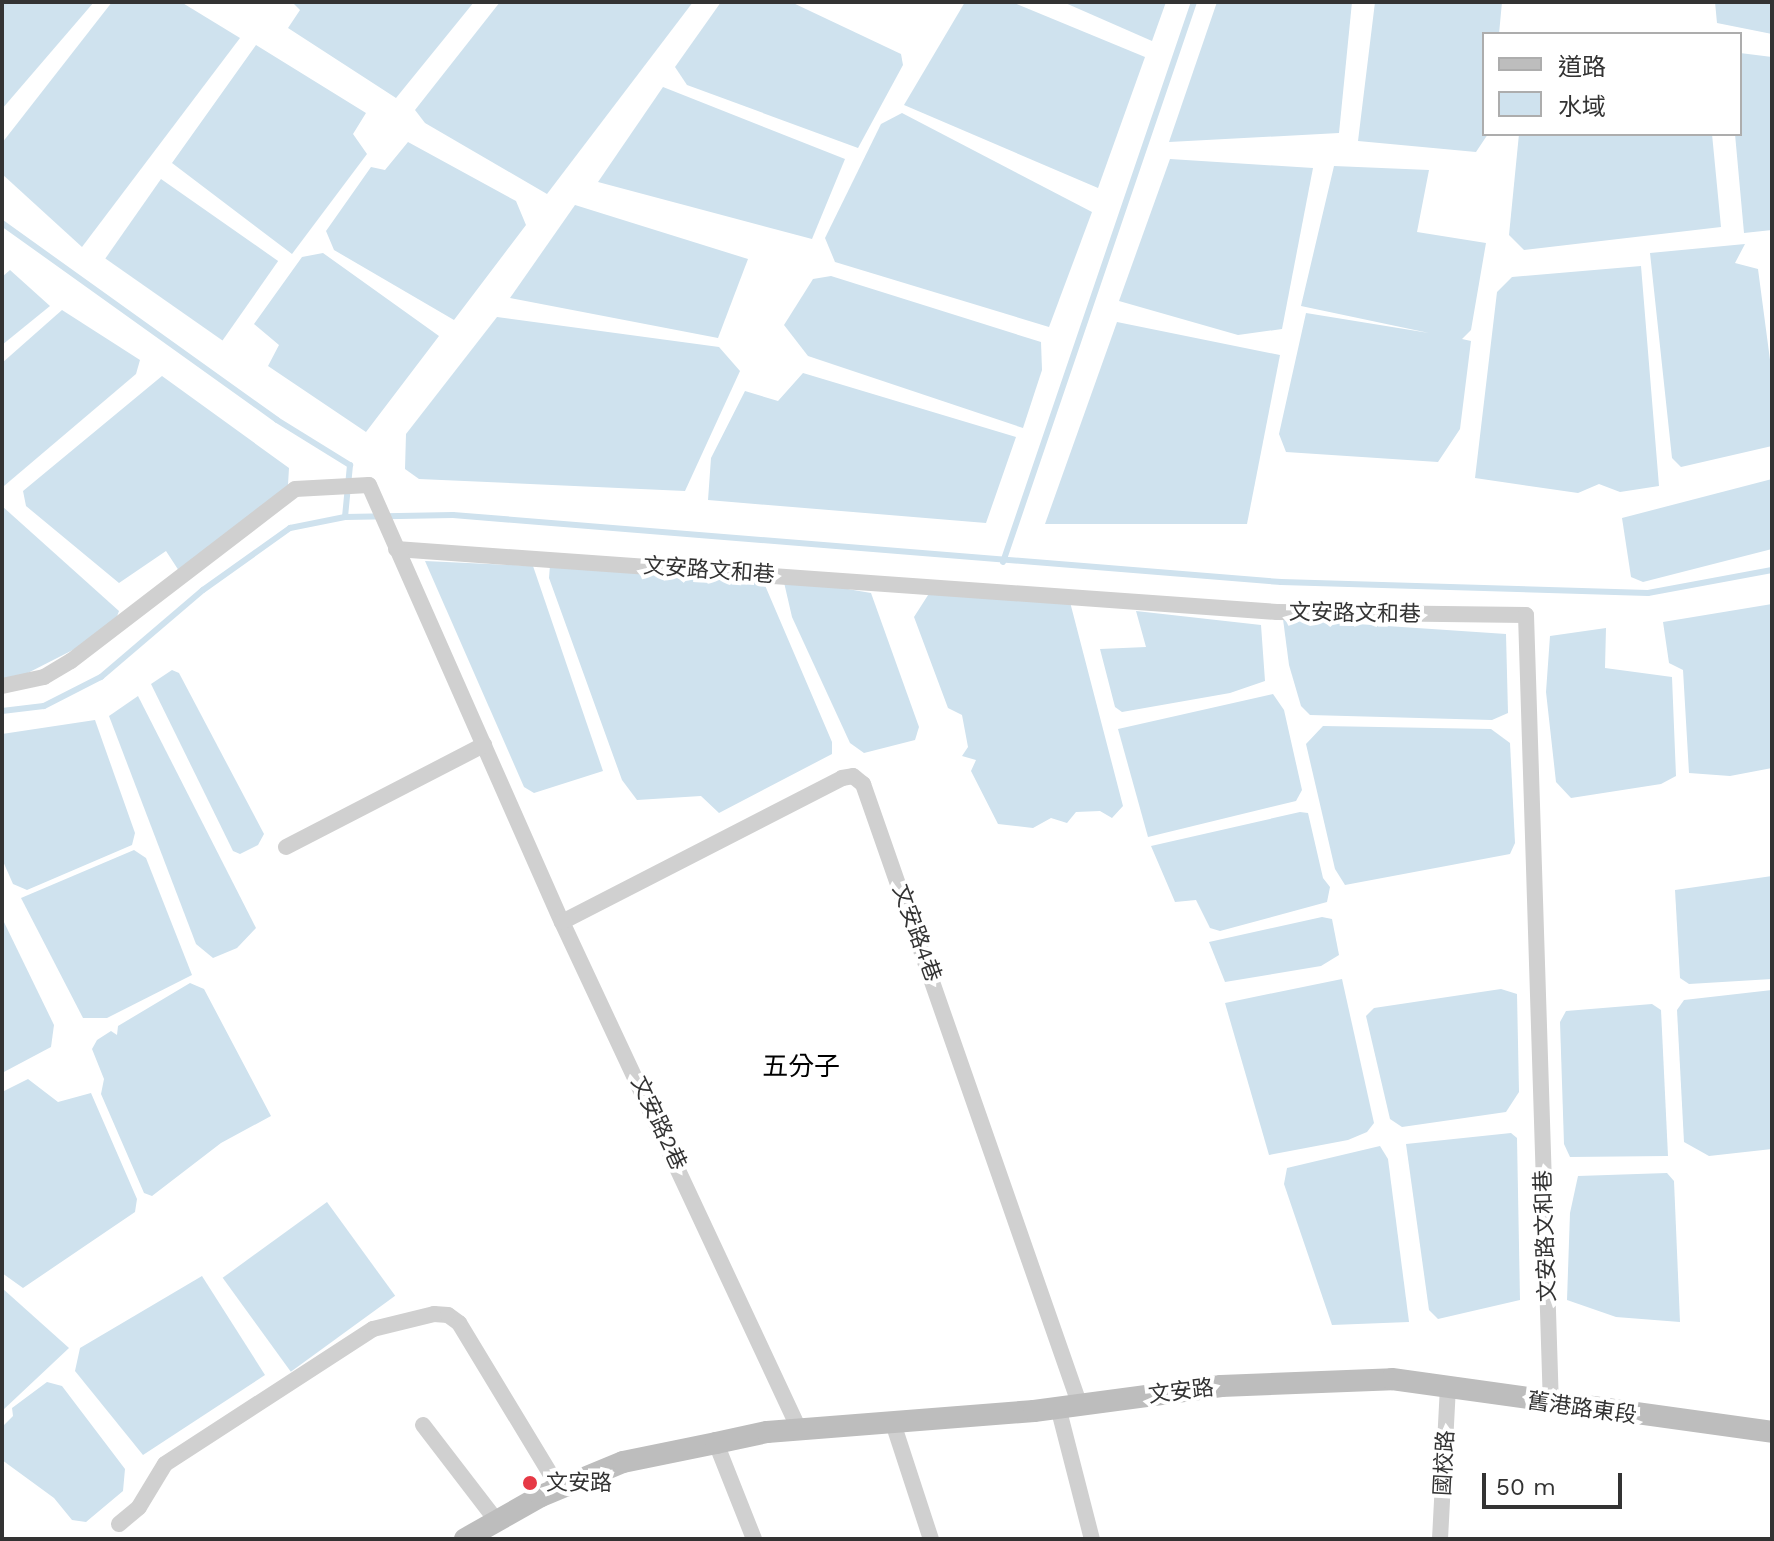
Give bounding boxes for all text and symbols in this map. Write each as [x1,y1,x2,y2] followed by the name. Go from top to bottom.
[1482,32,1742,136] legend
[1558,53,1606,81] text: 道路
[1558,93,1606,121] text: 水域
[642,552,776,588] street label: 文安路文和巷
[1289,599,1421,627] street label: 文安路文和巷
[887,881,947,985] street label: 文安路4巷
[762,1051,840,1083] district label: 五分子
[626,1072,692,1174] street label: 文安路2巷
[1530,1170,1560,1302] street label: 文安路文和巷
[1147,1374,1215,1408] street label: 文安路
[1526,1387,1638,1429] street label: 舊港路東段
[1429,1429,1459,1497] street label: 國校路
[1486,1457,1626,1507] scale bar
[546,1470,612,1496] place label: 文安路
[1496,1473,1556,1501] text: 50 m
[521,1474,539,1492] marker: 文安路

